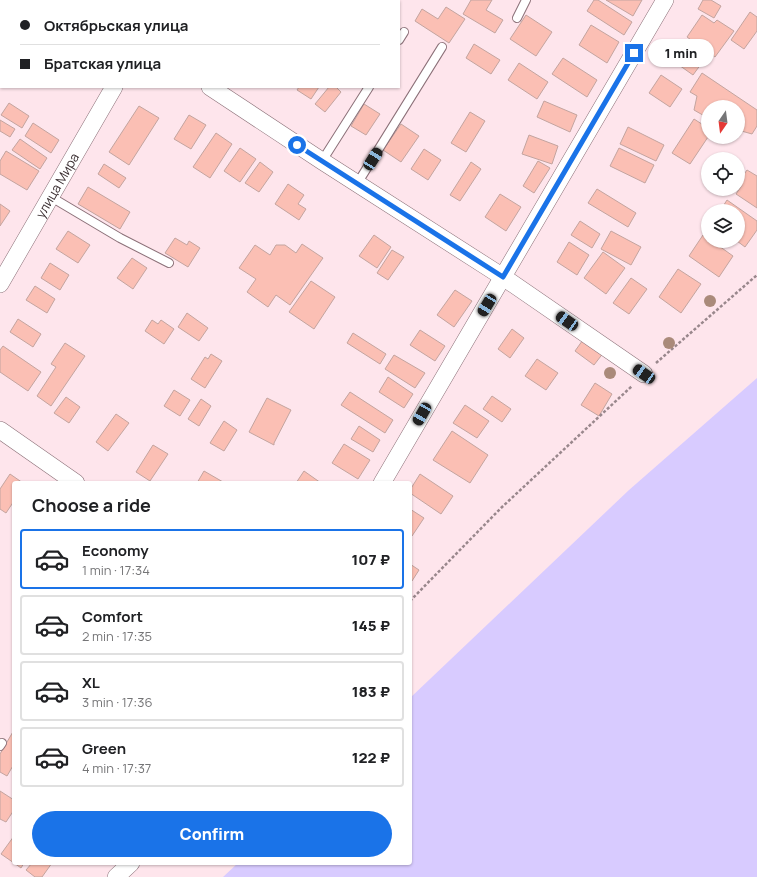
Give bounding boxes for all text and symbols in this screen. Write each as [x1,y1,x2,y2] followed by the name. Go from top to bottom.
[44,15,188,36] text: Октябрьская улица
[648,39,714,67] callout: 1 min
[625,44,643,62] route end
[665,44,697,62] text: 1 min
[44,53,161,74] text: Братская улица
[701,100,745,144] north arrow
[701,100,745,248] map controls
[288,136,306,154] route start
[362,146,384,172] car
[31,149,83,221] street label: улица Мира
[701,152,745,196] button: locate
[701,204,745,248] button: layers
[476,292,498,318] car
[554,309,580,333] car
[631,362,657,386] car
[411,401,433,427] car
[32,493,151,517] text: Choose a ride
[82,540,149,561] text: Economy
[34,541,70,577] icon: car
[352,549,390,570] text: 107 ₽
[82,561,150,579] text: 1 min · 17:34
[82,606,143,627] text: Comfort
[34,607,70,643] icon: car
[352,615,390,636] text: 145 ₽
[82,627,152,645] text: 2 min · 17:35
[82,672,100,693] text: XL
[34,673,70,709] icon: car
[352,681,390,702] text: 183 ₽
[82,693,152,711] text: 3 min · 17:36
[82,738,126,759] text: Green
[34,739,70,775] icon: car
[352,747,390,768] text: 122 ₽
[82,759,151,777] text: 4 min · 17:37
[32,811,392,857] button: Confirm

